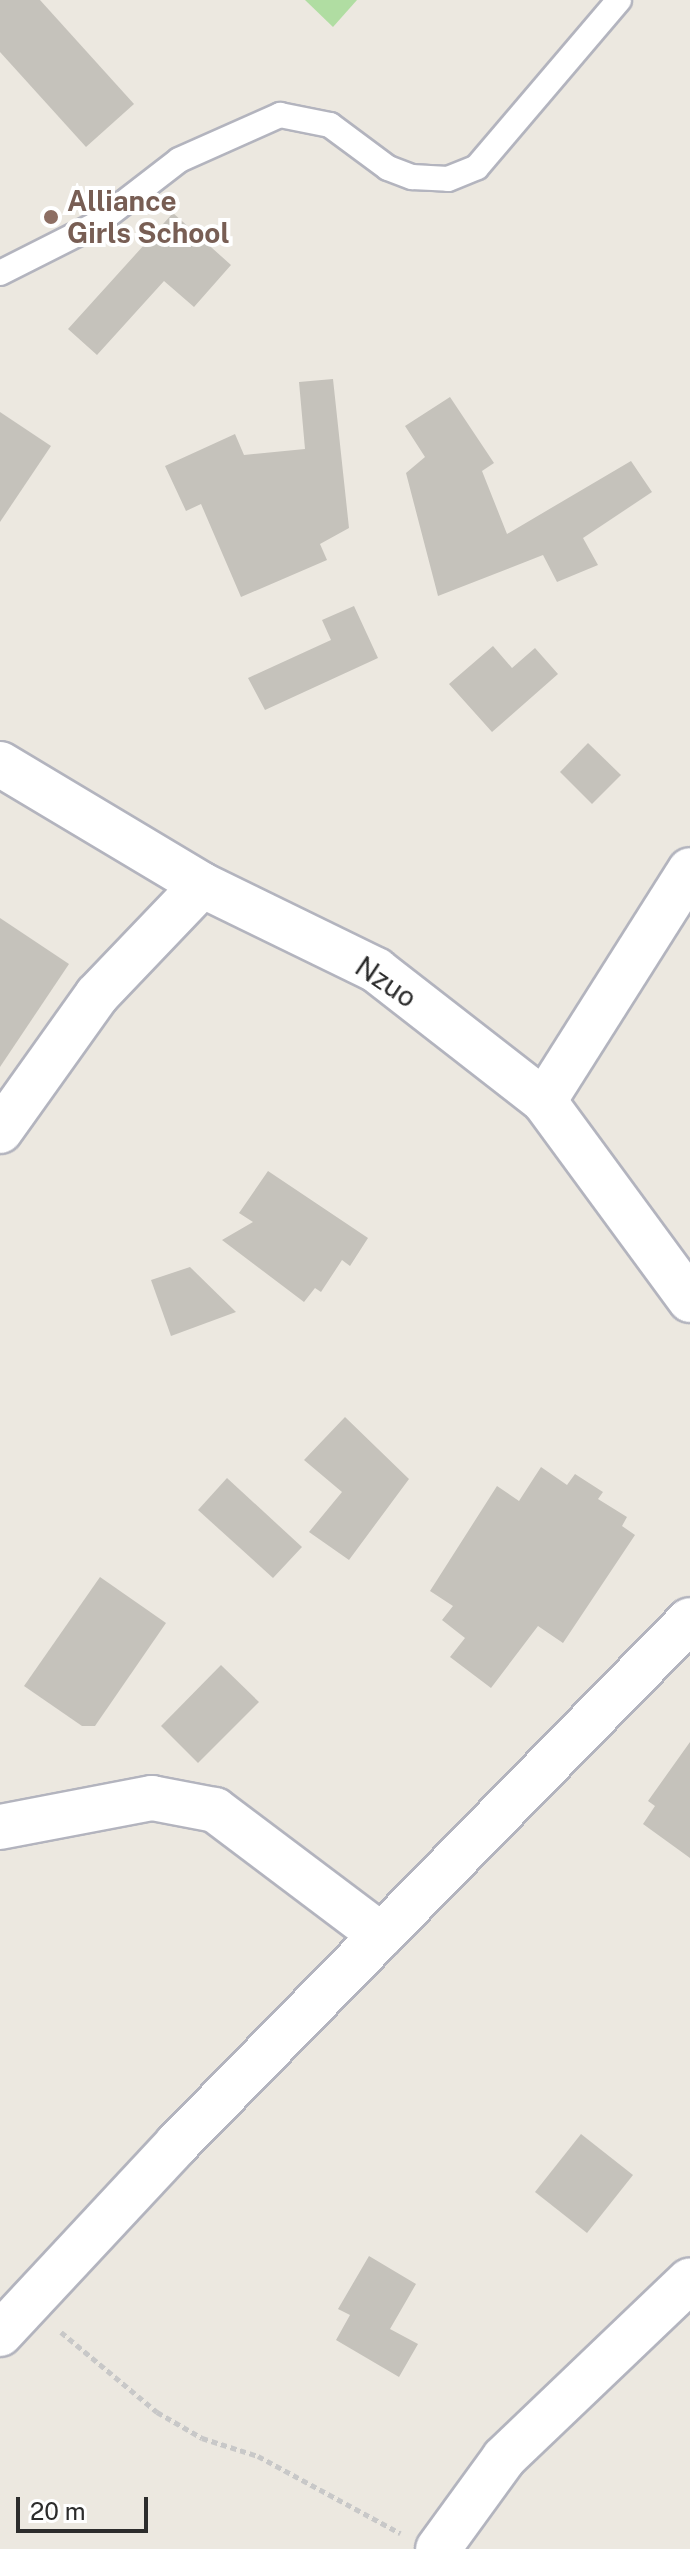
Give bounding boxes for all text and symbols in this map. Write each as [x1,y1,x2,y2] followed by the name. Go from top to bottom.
[67,184,230,250] place label: Alliance Girls School
[42,208,60,226] marker: Alliance Girls School
[349,949,423,1015] street label: Nzuo
[20,2481,152,2531] scale bar
[30,2497,86,2525] text: 20 m

